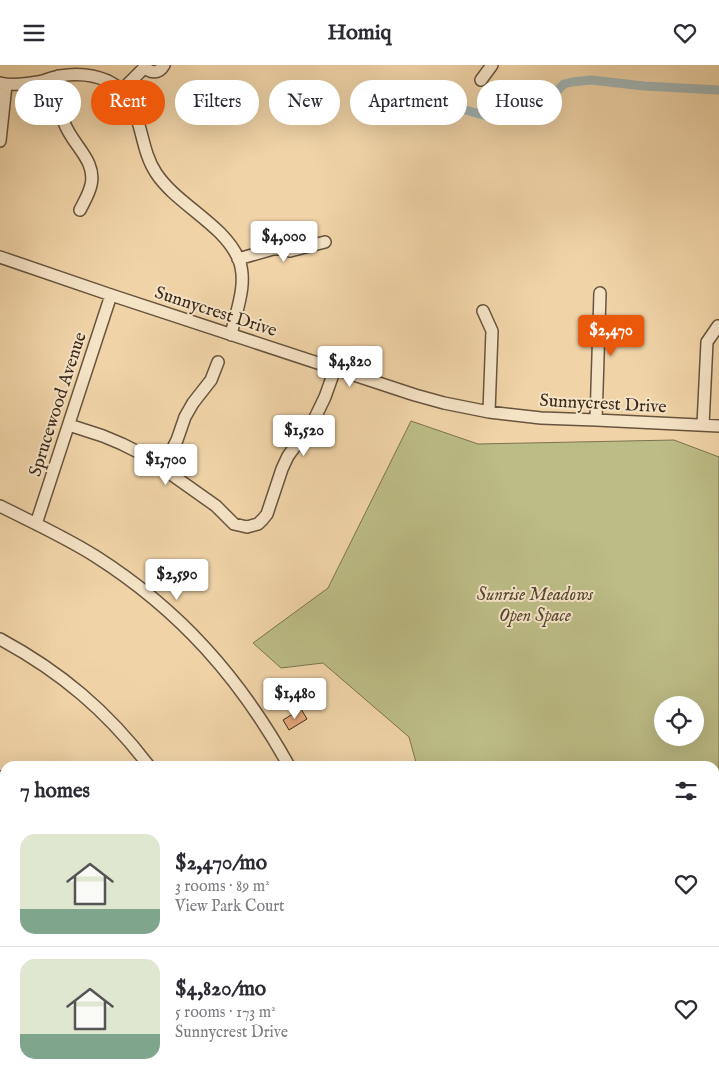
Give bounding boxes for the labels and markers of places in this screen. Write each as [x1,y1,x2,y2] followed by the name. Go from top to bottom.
[243,221,325,263] pin: $4,000
[570,315,652,357] pin: $2,470
[309,345,391,388] pin: $4,820
[263,415,345,457] pin: $1,520
[125,443,207,486] pin: $1,700
[136,559,218,601] pin: $2,590
[254,677,336,720] pin: $1,480

